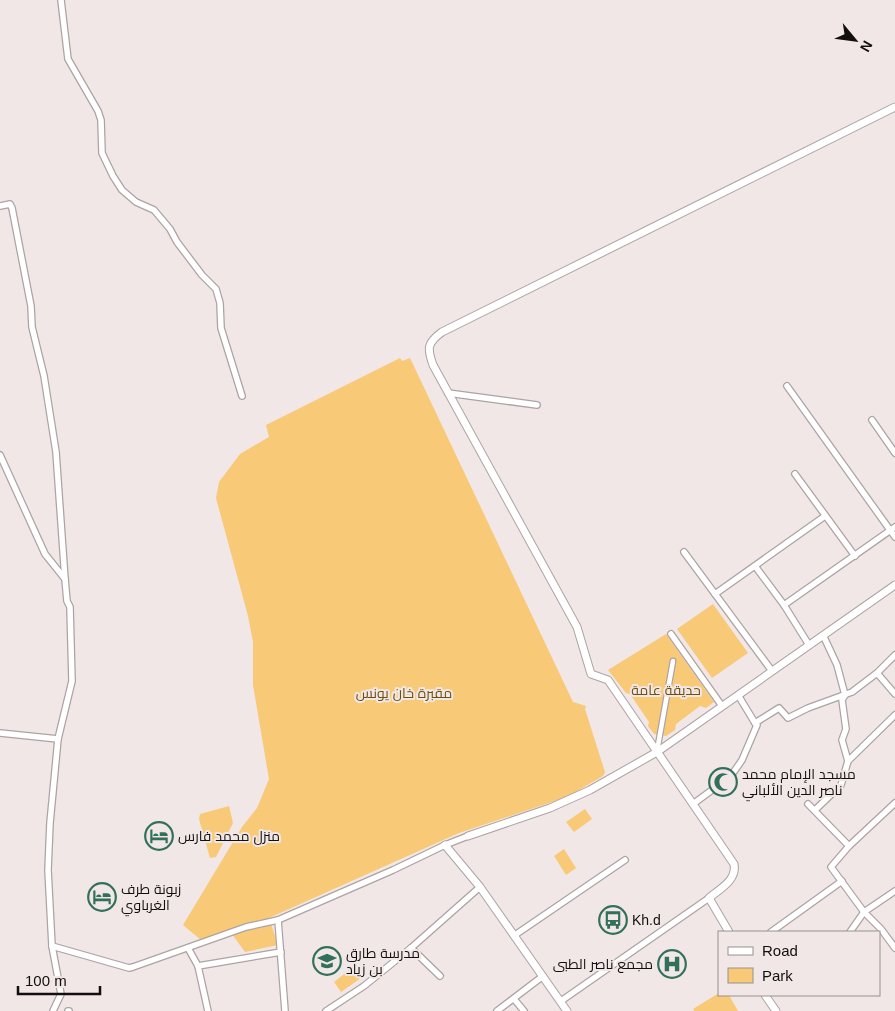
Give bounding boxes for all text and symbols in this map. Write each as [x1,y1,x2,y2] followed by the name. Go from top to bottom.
[830,15,880,65] north arrow
[857,38,876,55] text: N
[631,682,701,698] park label: حديقة عامة
[356,685,452,701] park label: مقبرة خان يونس
[742,766,856,802] place label: مسجد الإمام محمد ناصر الدين الألباني
[708,767,738,797] mosque icon: مسجد الإمام محمد ناصر الدين الألباني
[144,821,174,851] hotel icon: منزل محمد فارس
[178,828,280,845] place label: منزل محمد فارس
[121,881,181,917] place label: زبونة طرف الغرباوي
[87,882,117,912] hotel icon: زبونة طرف الغرباوي
[598,905,628,935] bus stop icon: Kh.d
[632,912,661,928] place label: Kh.d
[718,931,880,996] legend
[762,942,798,959] text: Road
[346,945,420,977] place label: مدرسة طارق بن زياد
[312,946,342,976] school or university icon: مدرسة طارق بن زياد
[657,949,687,979] hospital icon: مجمع ناصر الطبى
[553,956,653,973] place label: مجمع ناصر الطبى
[18,964,100,996] scale bar
[762,967,793,984] text: Park
[25,972,67,989] text: 100 m

